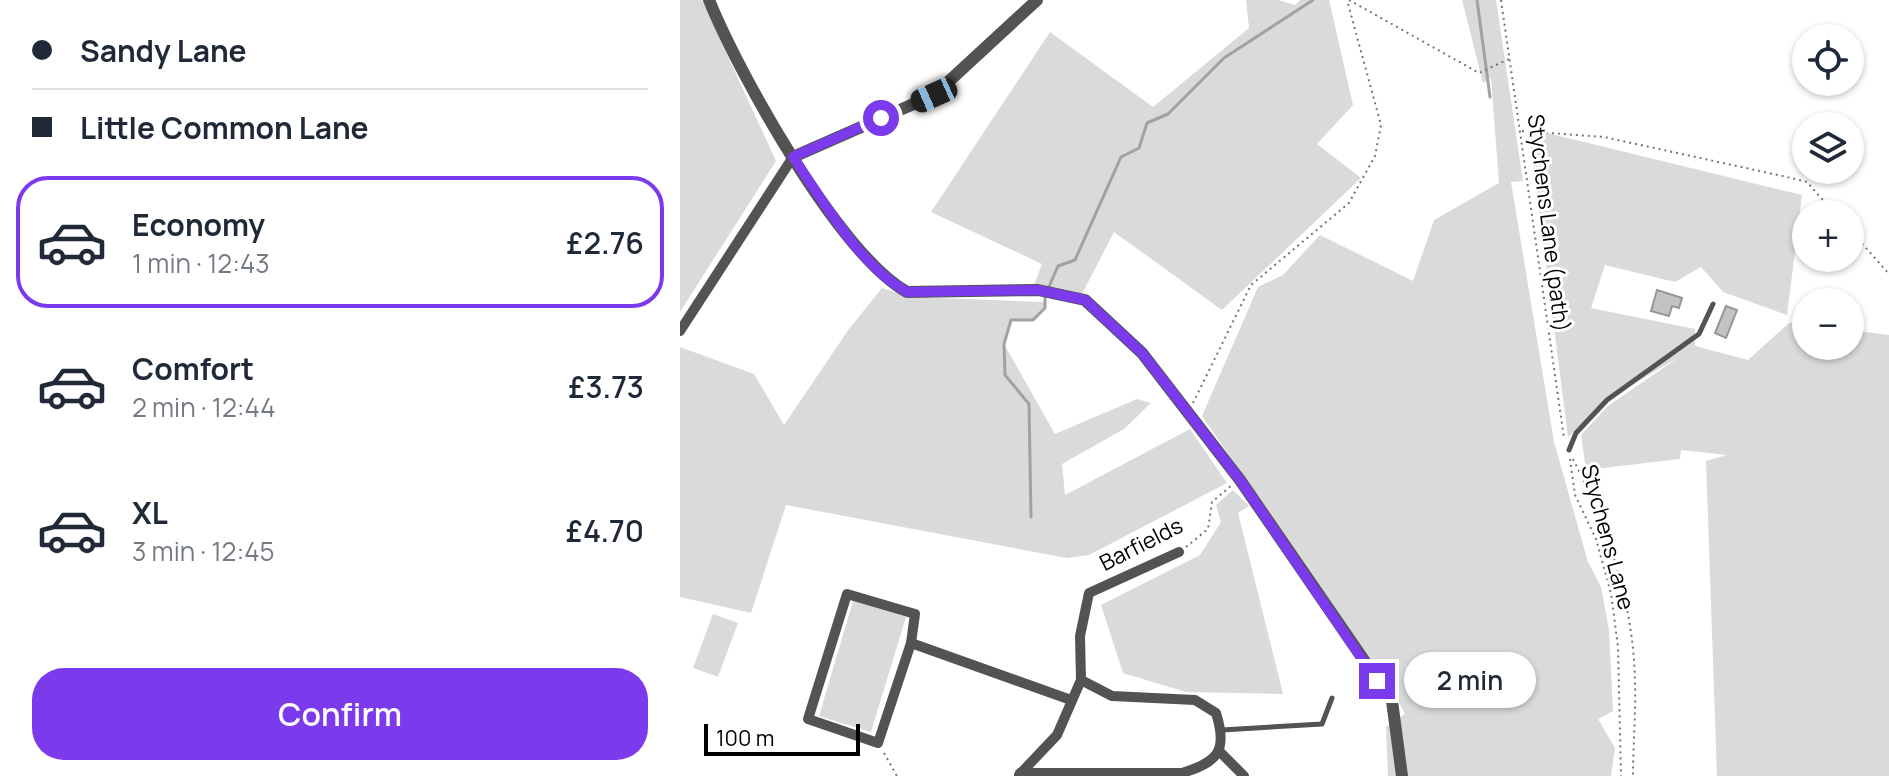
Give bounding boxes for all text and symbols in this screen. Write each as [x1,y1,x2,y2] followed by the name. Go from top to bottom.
[1792,24,1864,360] map controls
[1792,24,1864,96] button: locate
[80,30,247,71] text: Sandy Lane
[907,74,961,116] car
[863,100,899,136] route start
[80,107,369,148] text: Little Common Lane
[1521,112,1577,334] street label: Stychens Lane (path)
[1792,112,1864,184] button: layers
[1792,200,1864,272] button: +
[132,204,265,245] text: Economy
[36,206,108,278] icon: car
[566,222,644,263] text: £2.76
[132,245,270,281] text: 1 min · 12:43
[1792,288,1864,360] button: −
[132,348,254,389] text: Comfort
[36,350,108,422] icon: car
[568,366,644,407] text: £3.73
[132,389,276,425] text: 2 min · 12:44
[1574,461,1642,613] street label: Stychens Lane
[132,492,168,533] text: XL
[36,494,108,566] icon: car
[566,510,644,551] text: £4.70
[1094,510,1188,578] street label: Barfields
[132,533,275,569] text: 3 min · 12:45
[1405,653,1537,709] callout: 2 min
[1437,662,1503,698] text: 2 min
[1359,663,1395,699] route end
[32,668,648,760] button: Confirm
[704,720,860,756] scale bar
[716,723,774,753] text: 100 m

